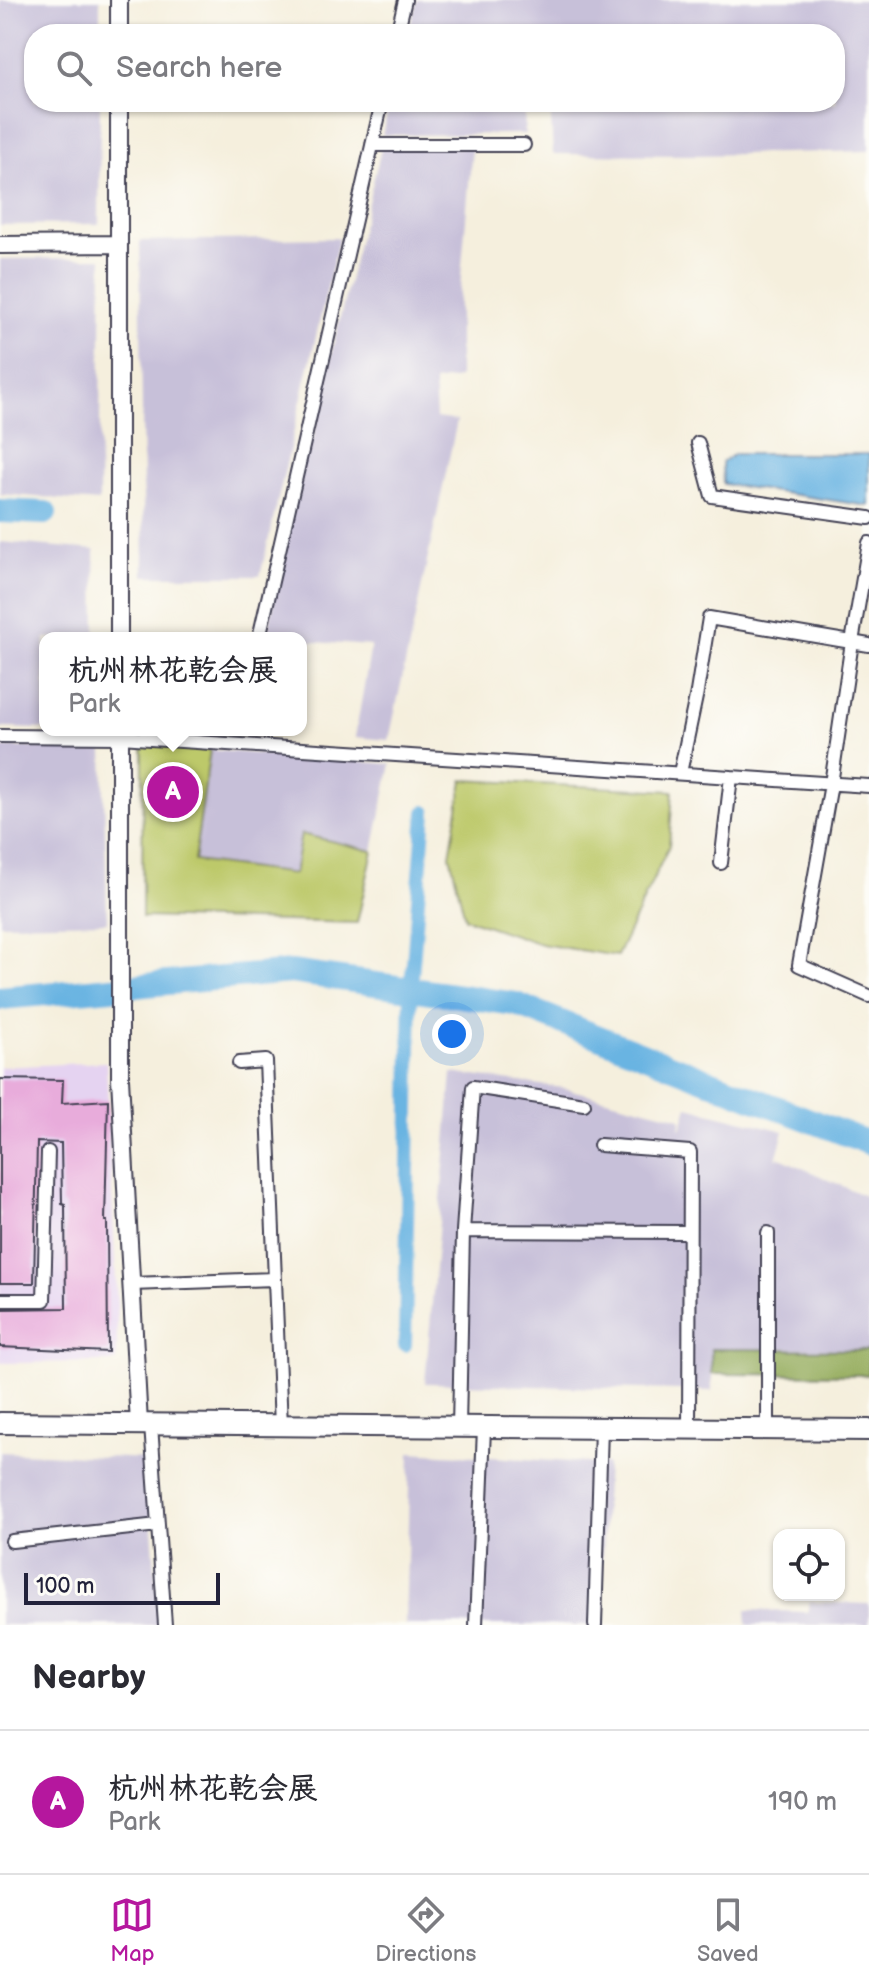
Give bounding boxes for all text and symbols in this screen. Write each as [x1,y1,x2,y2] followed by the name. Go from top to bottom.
[24,24,845,112] search box
[52,46,96,90] icon: search
[116,50,282,86] text: Search here
[39,632,307,736] popup
[68,653,278,689] text: 杭州林花乾会展
[68,689,120,720] text: Park
[147,762,199,822] pin: A
[432,1014,472,1054] your location
[773,1529,845,1601] map controls
[773,1529,845,1601] button: locate
[24,1569,220,1605] scale bar
[36,1573,95,1600] text: 100 m
[32,1657,146,1698] text: Nearby
[108,1771,318,1807] text: 杭州林花乾会展
[50,1787,66,1818] text: A
[768,1787,837,1818] text: 190 m
[108,1807,160,1838] text: Park
[110,1893,155,1968] tab: Map
[375,1893,476,1968] tab: Directions
[697,1893,759,1968] tab: Saved

